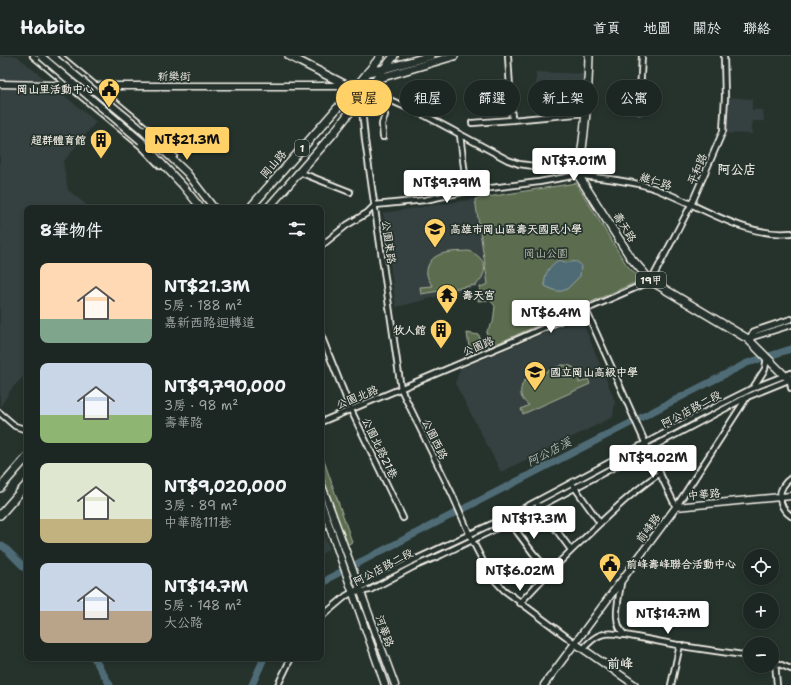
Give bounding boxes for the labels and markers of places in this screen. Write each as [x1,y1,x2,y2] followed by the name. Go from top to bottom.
[96,76,122,109] public building icon: 岡山里活動中心
[17,82,94,97] place label: 岡山里活動中心
[88,127,114,160] building icon: 超群體育館
[146,127,228,161] pin: NT$21.3M
[30,133,86,148] place label: 超群體育館
[533,148,615,182] pin: NT$7.01M
[406,170,488,204] pin: NT$9.79M
[422,216,448,249] school or university icon: 高雄市岡山區壽天國民小學
[450,222,582,237] place label: 高雄市岡山區壽天國民小學
[434,282,460,315] temple icon: 壽天宮
[462,288,495,303] place label: 壽天宮
[514,300,588,334] pin: NT$6.4M
[428,317,454,350] building icon: 牧人館
[393,323,426,338] place label: 牧人館
[522,359,548,392] school or university icon: 國立岡山高級中學
[550,365,638,380] place label: 國立岡山高級中學
[612,445,694,479] pin: NT$9.02M
[493,506,575,540] pin: NT$17.3M
[597,551,623,584] public building icon: 前峰壽峰聯合活動中心
[626,557,736,572] place label: 前峰壽峰聯合活動中心
[479,558,561,592] pin: NT$6.02M
[627,601,709,635] pin: NT$14.7M

